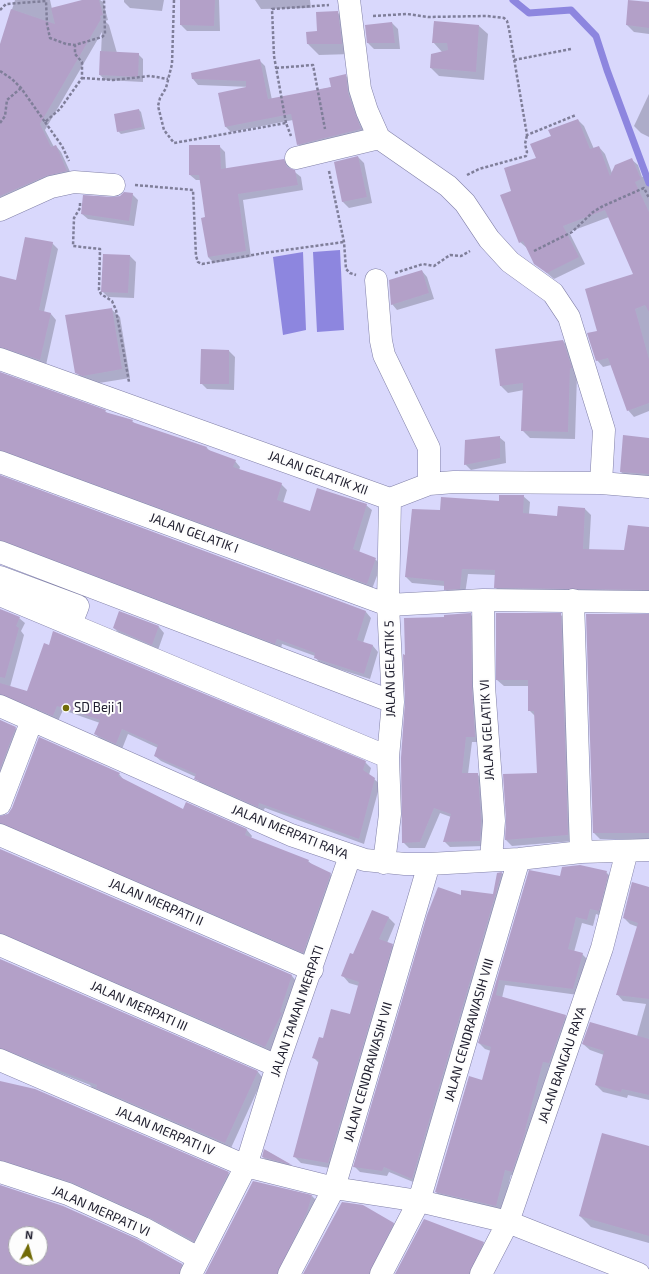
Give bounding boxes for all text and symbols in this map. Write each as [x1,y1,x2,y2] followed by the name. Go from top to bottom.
[266,448,370,498] street label: JALAN GELATIK XII
[147,510,241,556] street label: JALAN GELATIK I
[381,620,399,718] street label: JALAN GELATIK 5
[477,679,497,781] street label: JALAN GELATIK VI
[74,700,122,716] place label: SD Beji 1
[61,703,71,713] marker: SD Beji 1
[229,801,351,863] street label: JALAN MERPATI RAYA
[106,875,206,929] street label: JALAN MERPATI II
[267,943,327,1079] street label: JALAN TAMAN MERPATI
[441,957,497,1103] street label: JALAN CENDRAWASIH VIII
[88,978,190,1034] street label: JALAN MERPATI III
[341,1000,395,1144] street label: JALAN CENDRAWASIH VII
[535,1004,589,1126] street label: JALAN BANGAU RAYA
[113,1103,217,1159] street label: JALAN MERPATI IV
[50,1182,152,1240] street label: JALAN MERPATI VI
[8,1226,48,1266] north arrow
[25,1228,34,1241] text: N

